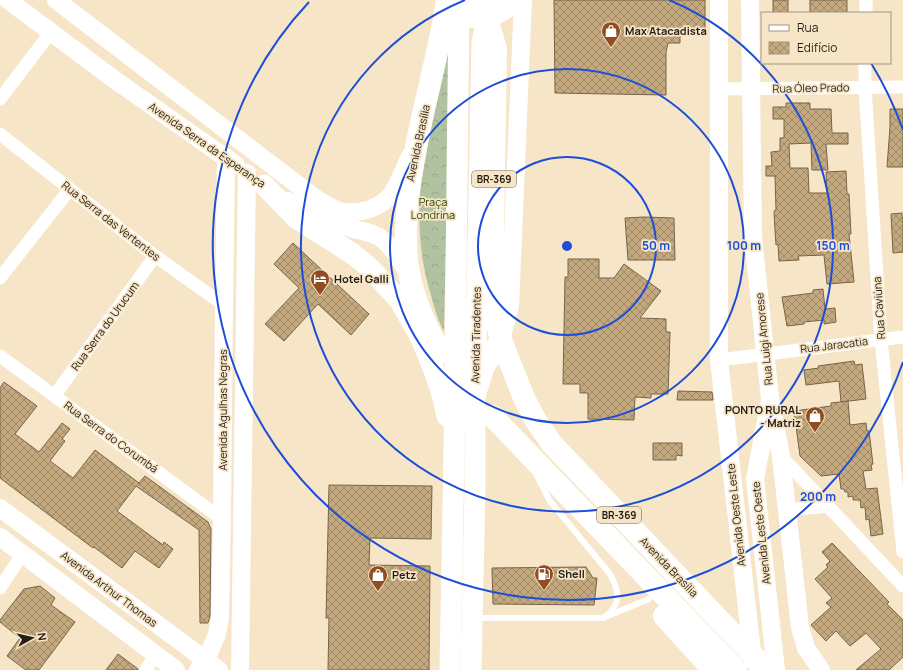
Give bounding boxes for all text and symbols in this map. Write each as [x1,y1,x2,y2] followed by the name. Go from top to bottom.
[761,12,891,64] legend
[797,19,818,36] text: Rua
[600,20,622,48] shop icon: Max Atacadista
[625,23,707,38] place label: Max Atacadista
[797,39,837,56] text: Edifício
[772,79,850,96] street label: Rua Óleo Prado
[146,98,269,191] street label: Avenida Serra da Esperança
[402,103,433,183] street label: Avenida Brasília
[472,171,516,187] road number: BR-369
[59,177,164,264] street label: Rua Serra das Vertentes
[411,194,455,222] park label: Praça Londrina
[642,237,670,254] text: 50 m
[727,237,761,254] text: 100 m
[816,237,850,254] text: 150 m
[560,239,574,253] centre of rings
[309,268,331,296] hotel icon: Hotel Galli
[334,271,389,286] place label: Hotel Galli
[869,276,888,340] street label: Rua Caviúna
[67,278,142,373] street label: Rua Serra do Urucum
[467,286,484,384] street label: Avenida Tiradentes
[751,291,776,386] street label: Rua Luigi Amorese
[799,333,869,356] street label: Rua Jaracatia
[215,349,230,471] street label: Avenida Agulhas Negras
[61,397,161,476] street label: Rua Serra do Corumbá
[725,402,801,430] place label: PONTO RURAL - Matriz
[804,405,826,433] shop icon: PONTO RURAL - Matriz
[723,462,748,567] street label: Avenida Oeste Leste
[748,480,773,585] street label: Avenida Leste Oeste
[800,488,836,505] text: 200 m
[597,507,641,523] road number: BR-369
[637,533,702,600] street label: Avenida Brasília
[58,547,161,630] street label: Avenida Arthur Thomas
[533,563,555,591] fuel station icon: Shell
[367,564,389,592] shop icon: Petz
[558,566,585,581] place label: Shell
[392,567,416,582] place label: Petz
[12,618,52,658] north arrow
[34,632,50,642] text: N

